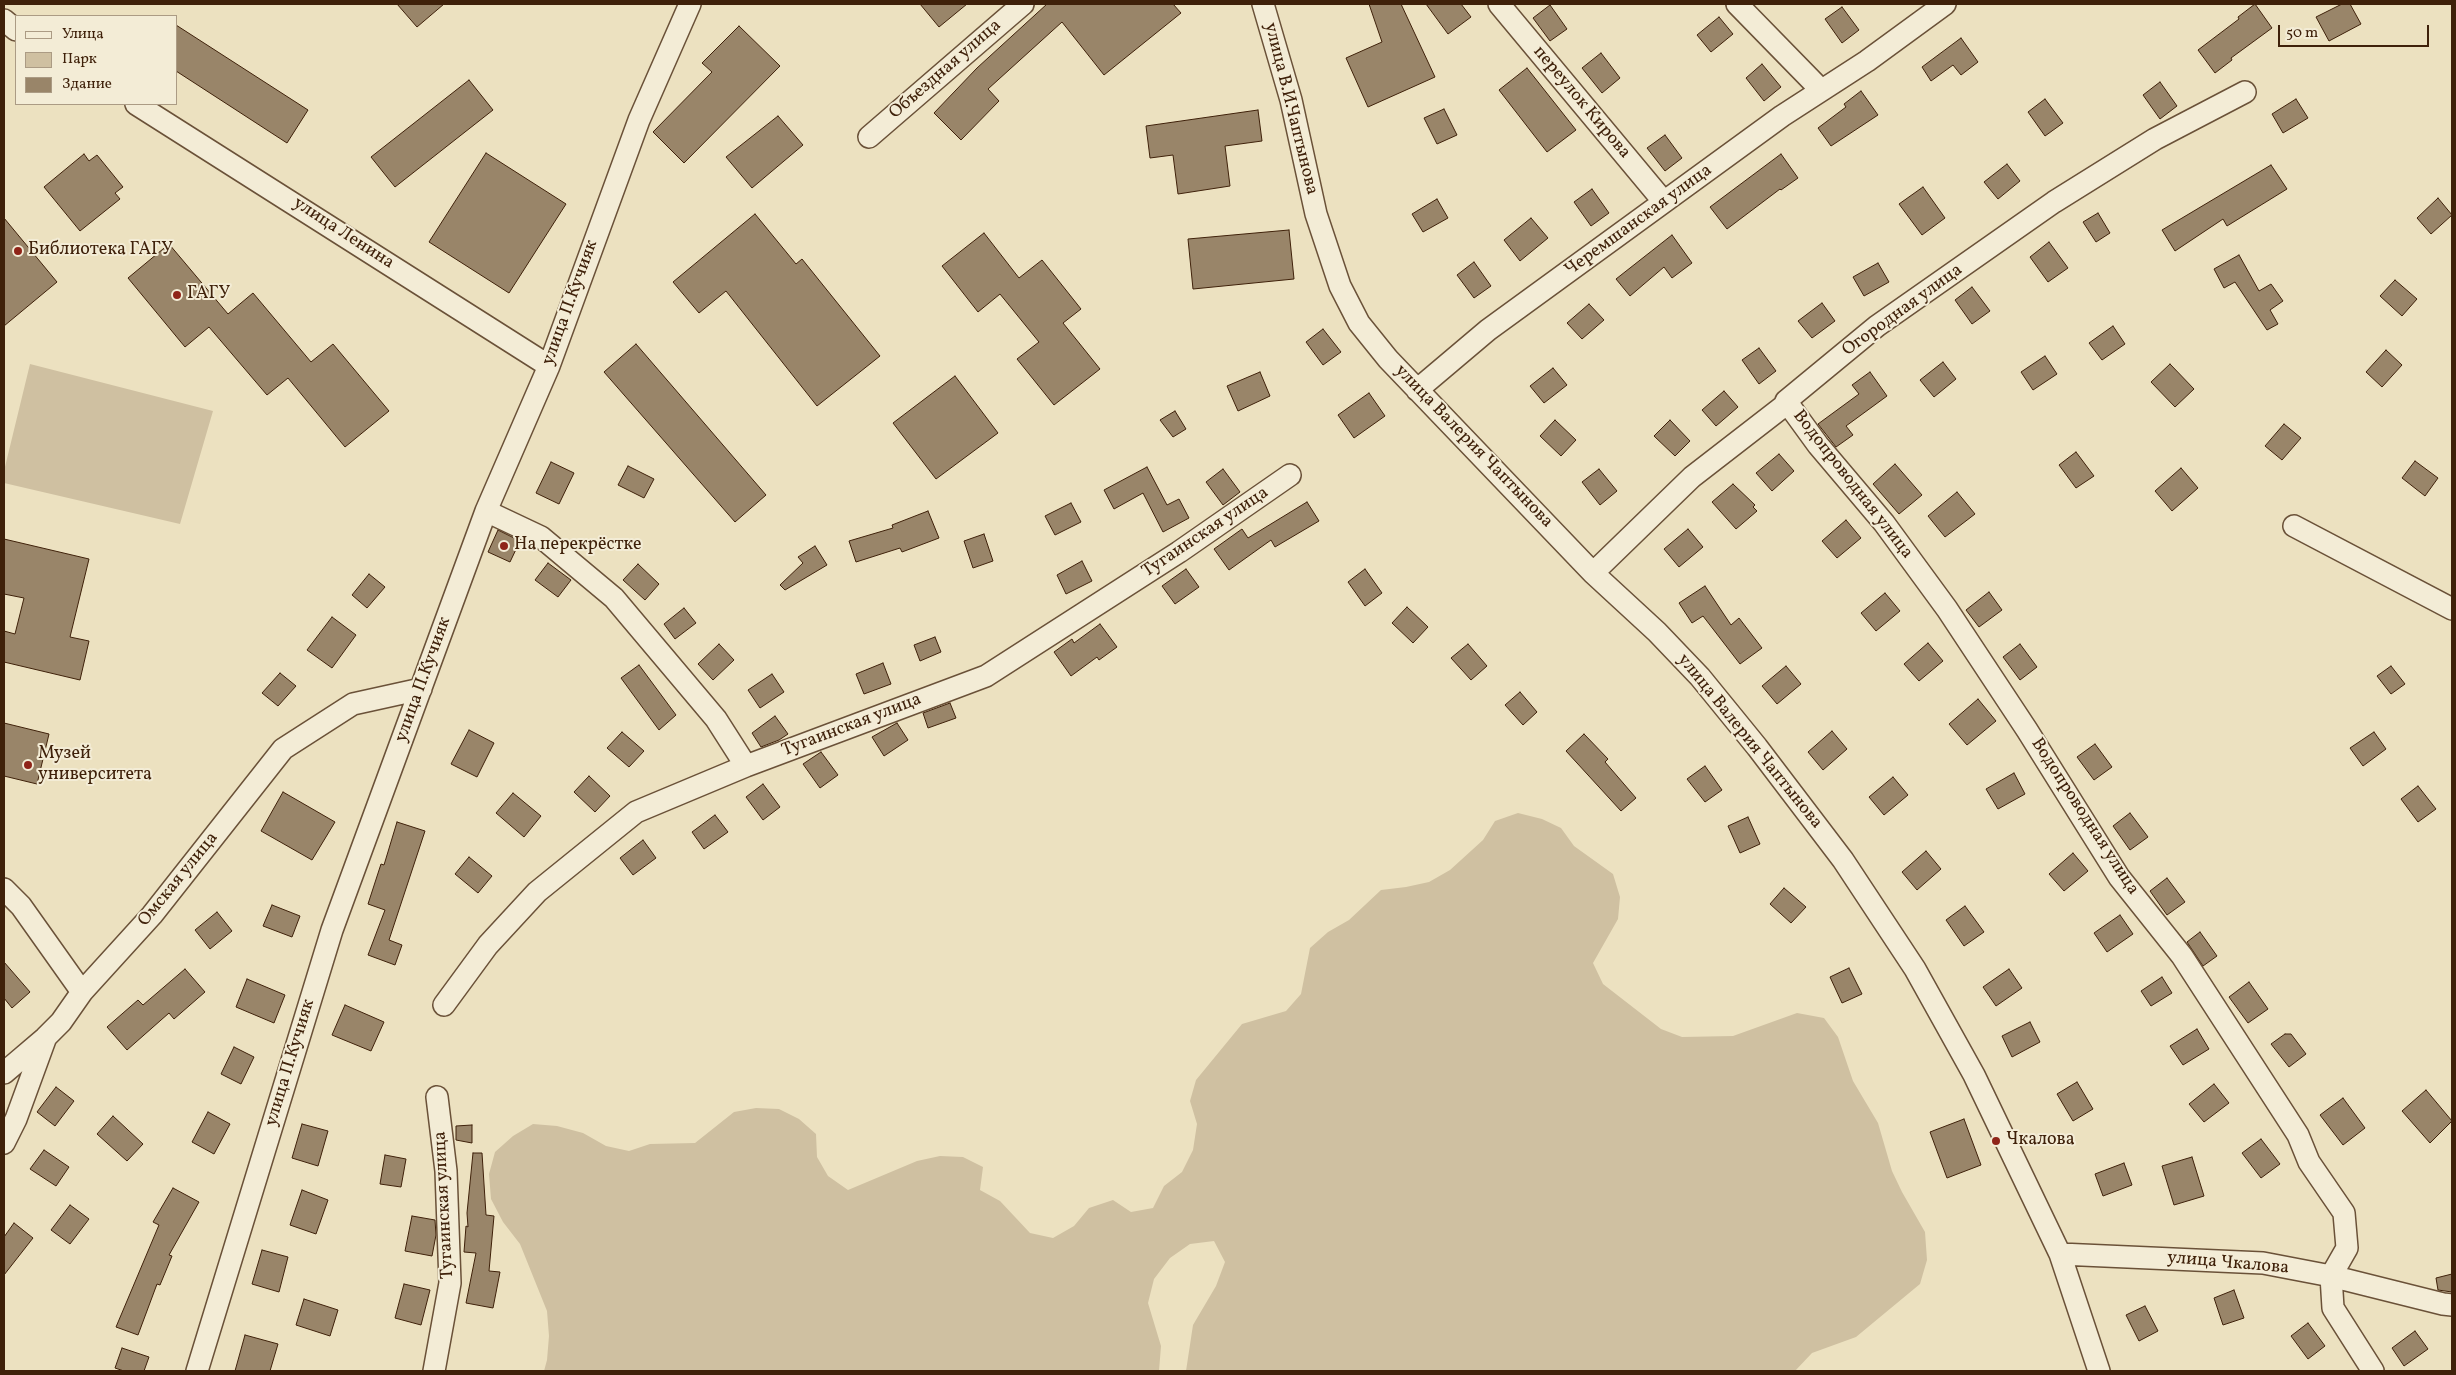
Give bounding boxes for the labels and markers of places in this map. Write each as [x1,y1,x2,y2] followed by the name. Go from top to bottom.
[28,240,173,262] place label: Библиотека ГАГУ
[12,245,24,257] marker: Библиотека ГАГУ
[187,284,230,306] place label: ГАГУ
[171,289,183,301] marker: ГАГУ
[514,535,641,557] place label: На перекрёстке
[498,540,510,552] marker: На перекрёстке
[38,744,152,786] place label: Музей университета
[22,759,34,771] marker: Музей университета
[2006,1130,2075,1152] place label: Чкалова
[1990,1135,2002,1147] marker: Чкалова

